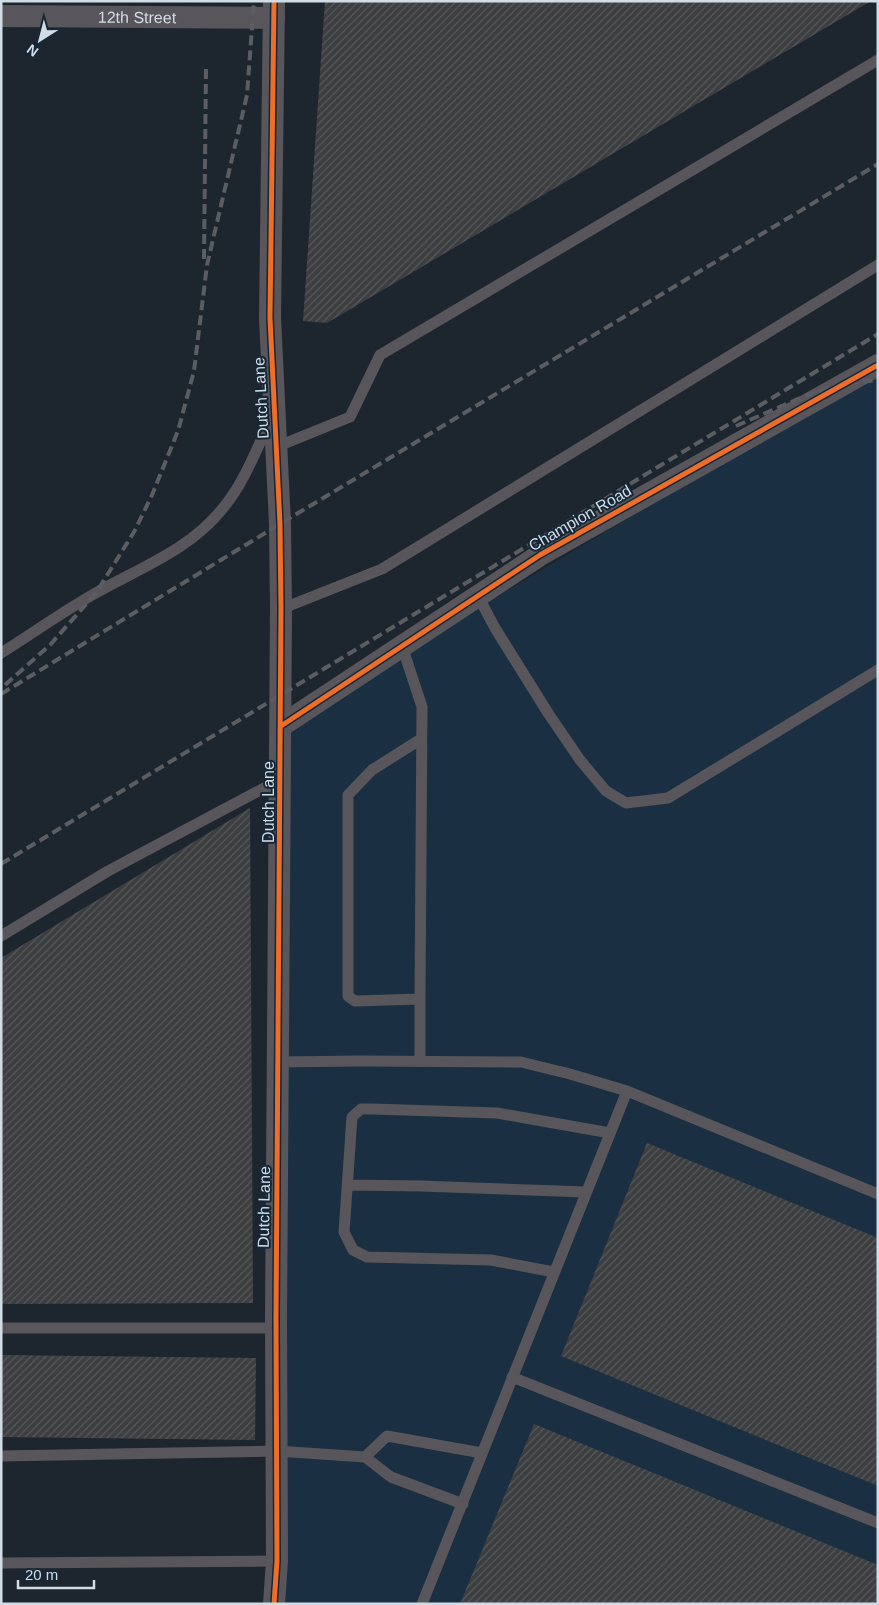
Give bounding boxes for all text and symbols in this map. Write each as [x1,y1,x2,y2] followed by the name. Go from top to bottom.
[98,8,177,26] street label: 12th Street
[15,15,65,65] north arrow
[24,41,41,60] text: N
[250,357,272,439] street label: Dutch Lane
[526,482,634,554] street label: Champion Road
[260,761,277,843] street label: Dutch Lane
[255,1166,273,1248] street label: Dutch Lane
[18,1558,94,1590] scale bar
[25,1566,58,1583] text: 20 m

